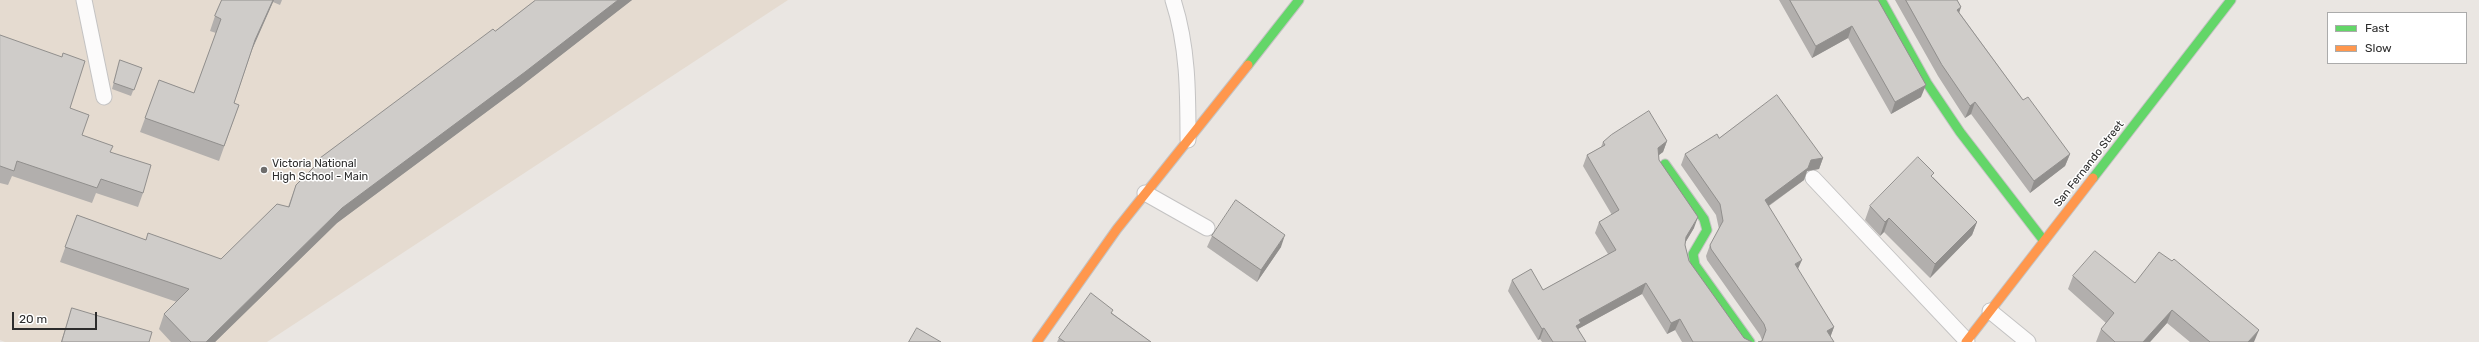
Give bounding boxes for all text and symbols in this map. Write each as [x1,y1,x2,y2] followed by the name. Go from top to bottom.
[2327,12,2467,64] legend
[2365,21,2389,35] text: Fast
[2365,41,2392,55] text: Slow
[2051,118,2127,210] street label: San Fernando Street
[272,157,368,183] place label: Victoria National High School - Main
[259,165,269,175] marker: Victoria National High School - Main
[14,304,99,330] scale bar
[19,312,47,326] text: 20 m

